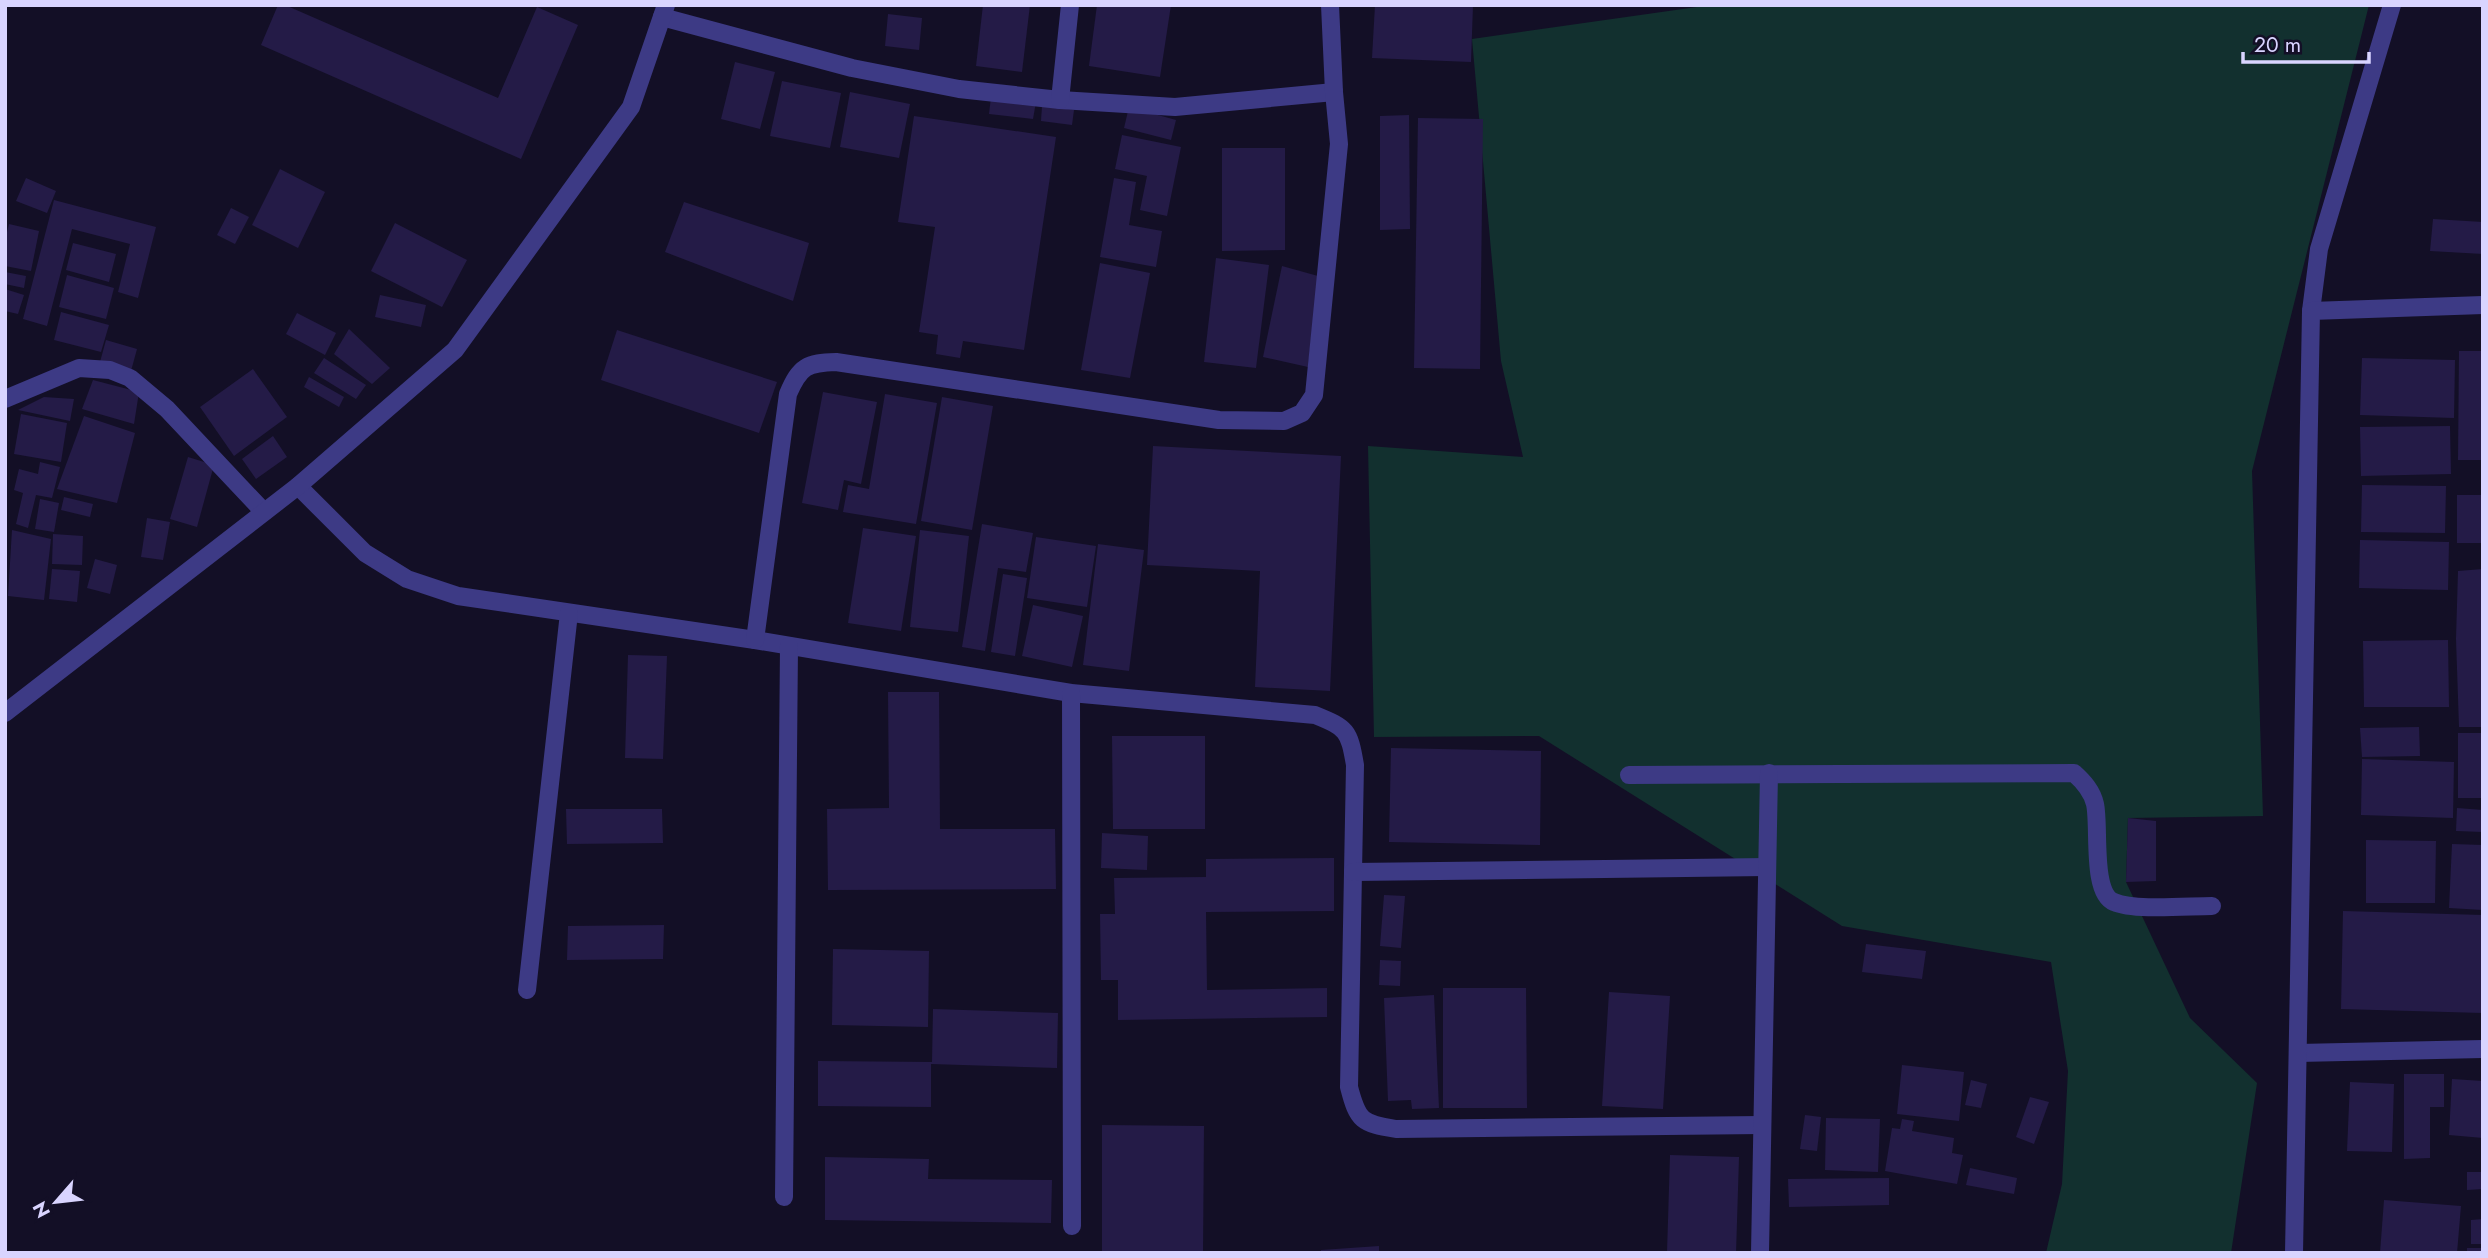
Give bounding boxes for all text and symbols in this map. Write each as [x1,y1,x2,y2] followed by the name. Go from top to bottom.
[2243,21,2369,65] scale bar
[2254,30,2301,60] text: 20 m
[21,1167,91,1237] north arrow
[26,1197,57,1223] text: N

